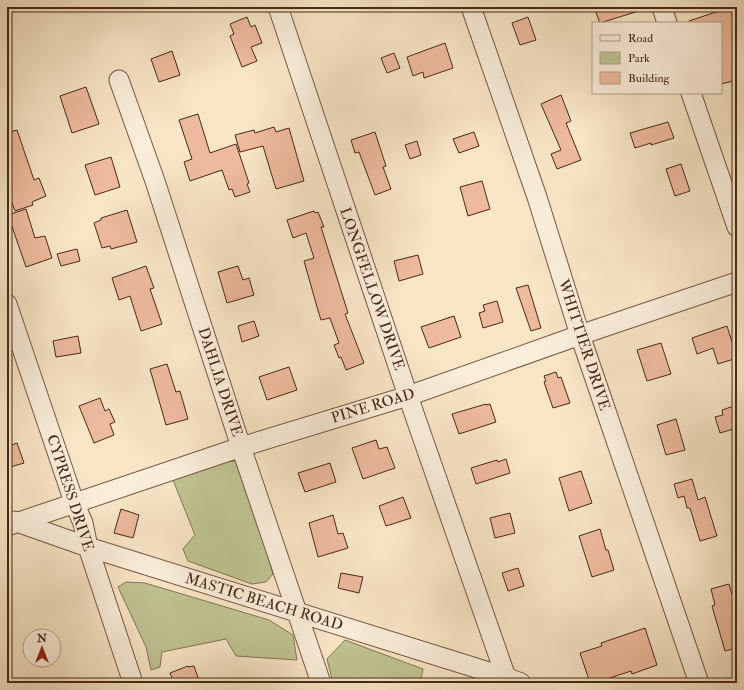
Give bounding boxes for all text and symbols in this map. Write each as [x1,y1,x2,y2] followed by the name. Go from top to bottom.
[592,22,722,94] legend
[628,31,653,46] text: Road
[628,51,650,66] text: Park
[628,71,671,86] text: Building
[335,205,409,373] street label: LONGFELLOW DRIVE
[553,276,614,413] street label: WHITTIER DRIVE
[193,325,247,439] street label: DAHLIA DRIVE
[329,384,417,428] street label: PINE ROAD
[42,432,98,554] street label: CYPRESS DRIVE
[183,569,345,635] street label: MASTIC BEACH ROAD
[22,628,62,668] north arrow
[36,632,48,645] text: N

